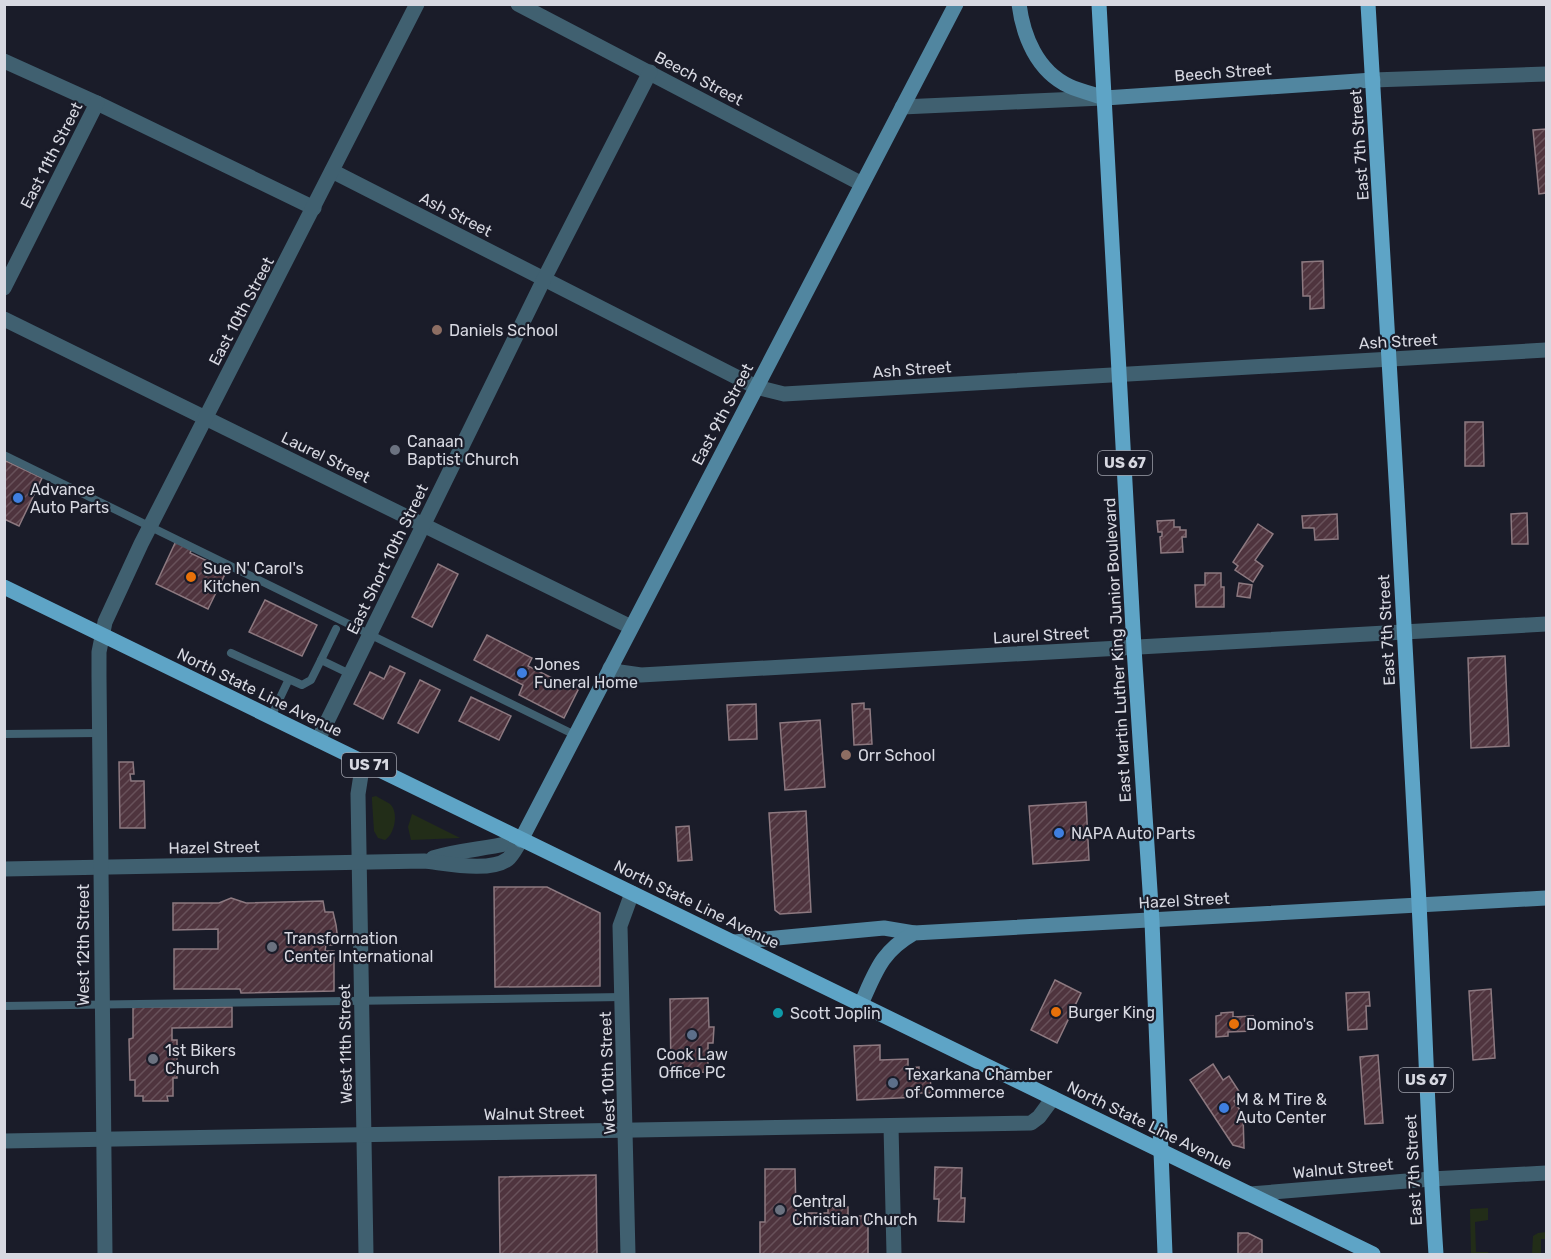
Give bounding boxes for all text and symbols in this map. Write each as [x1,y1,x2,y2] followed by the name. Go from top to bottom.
[651,47,746,110] street label: Beech Street
[1174,60,1272,85] street label: Beech Street
[1346,89,1373,201] street label: East 7th Street
[16,99,86,212] street label: East 11th Street
[416,188,495,241] street label: Ash Street
[205,254,278,369] street label: East 10th Street
[449,321,558,340] place label: Daniels School
[430,323,444,337] marker: Daniels School
[1358,330,1438,353] street label: Ash Street
[872,357,952,382] street label: Ash Street
[688,360,757,468] street label: East 9th Street
[278,428,373,487] street label: Laurel Street
[407,432,519,469] place label: Canaan Baptist Church
[388,443,402,457] marker: Canaan Baptist Church
[1098,451,1152,475] road number: US 67
[30,480,109,517] place label: Advance Auto Parts
[343,481,432,638] street label: East Short 10th Street
[11,491,25,505] marker: Advance Auto Parts
[1100,497,1135,803] street label: East Martin Luther King Junior Boulevard
[203,559,304,596] place label: Sue N' Carol's Kitchen
[184,570,198,584] marker: Sue N' Carol's Kitchen
[1374,574,1399,686] street label: East 7th Street
[992,623,1090,648] street label: Laurel Street
[174,644,346,741] street label: North State Line Avenue
[534,655,638,692] place label: Jones Funeral Home
[515,666,529,680] marker: Jones Funeral Home
[858,746,935,765] place label: Orr School
[839,748,853,762] marker: Orr School
[342,753,396,777] road number: US 71
[1071,824,1195,843] place label: NAPA Auto Parts
[1052,826,1066,840] marker: NAPA Auto Parts
[168,837,260,858] street label: Hazel Street
[611,856,783,953] street label: North State Line Avenue
[74,884,93,1006] street label: West 12th Street
[1138,889,1230,912] street label: Hazel Street
[284,929,433,966] place label: Transformation Center International
[265,940,279,954] marker: Transformation Center International
[335,984,356,1104] street label: West 11th Street
[1068,1003,1155,1022] place label: Burger King
[790,1004,881,1023] place label: Scott Joplin
[1049,1005,1063,1019] marker: Burger King
[771,1006,785,1020] marker: Scott Joplin
[596,1011,619,1135] street label: West 10th Street
[1246,1015,1314,1034] place label: Domino's
[1227,1017,1241,1031] marker: Domino's
[685,1028,699,1042] marker: Cook Law Office PC
[165,1041,236,1078] place label: 1st Bikers Church
[656,1045,728,1082] place label: Cook Law Office PC
[146,1052,160,1066] marker: 1st Bikers Church
[905,1065,1052,1102] place label: Texarkana Chamber of Commerce
[1399,1068,1453,1092] road number: US 67
[886,1076,900,1090] marker: Texarkana Chamber of Commerce
[1064,1077,1236,1174] street label: North State Line Avenue
[1236,1090,1327,1127] place label: M & M Tire & Auto Center
[1217,1101,1231,1115] marker: M & M Tire & Auto Center
[483,1103,585,1124] street label: Walnut Street
[1401,1114,1426,1226] street label: East 7th Street
[1292,1155,1394,1182] street label: Walnut Street
[792,1192,918,1229] place label: Central Christian Church
[773,1203,787,1217] marker: Central Christian Church

